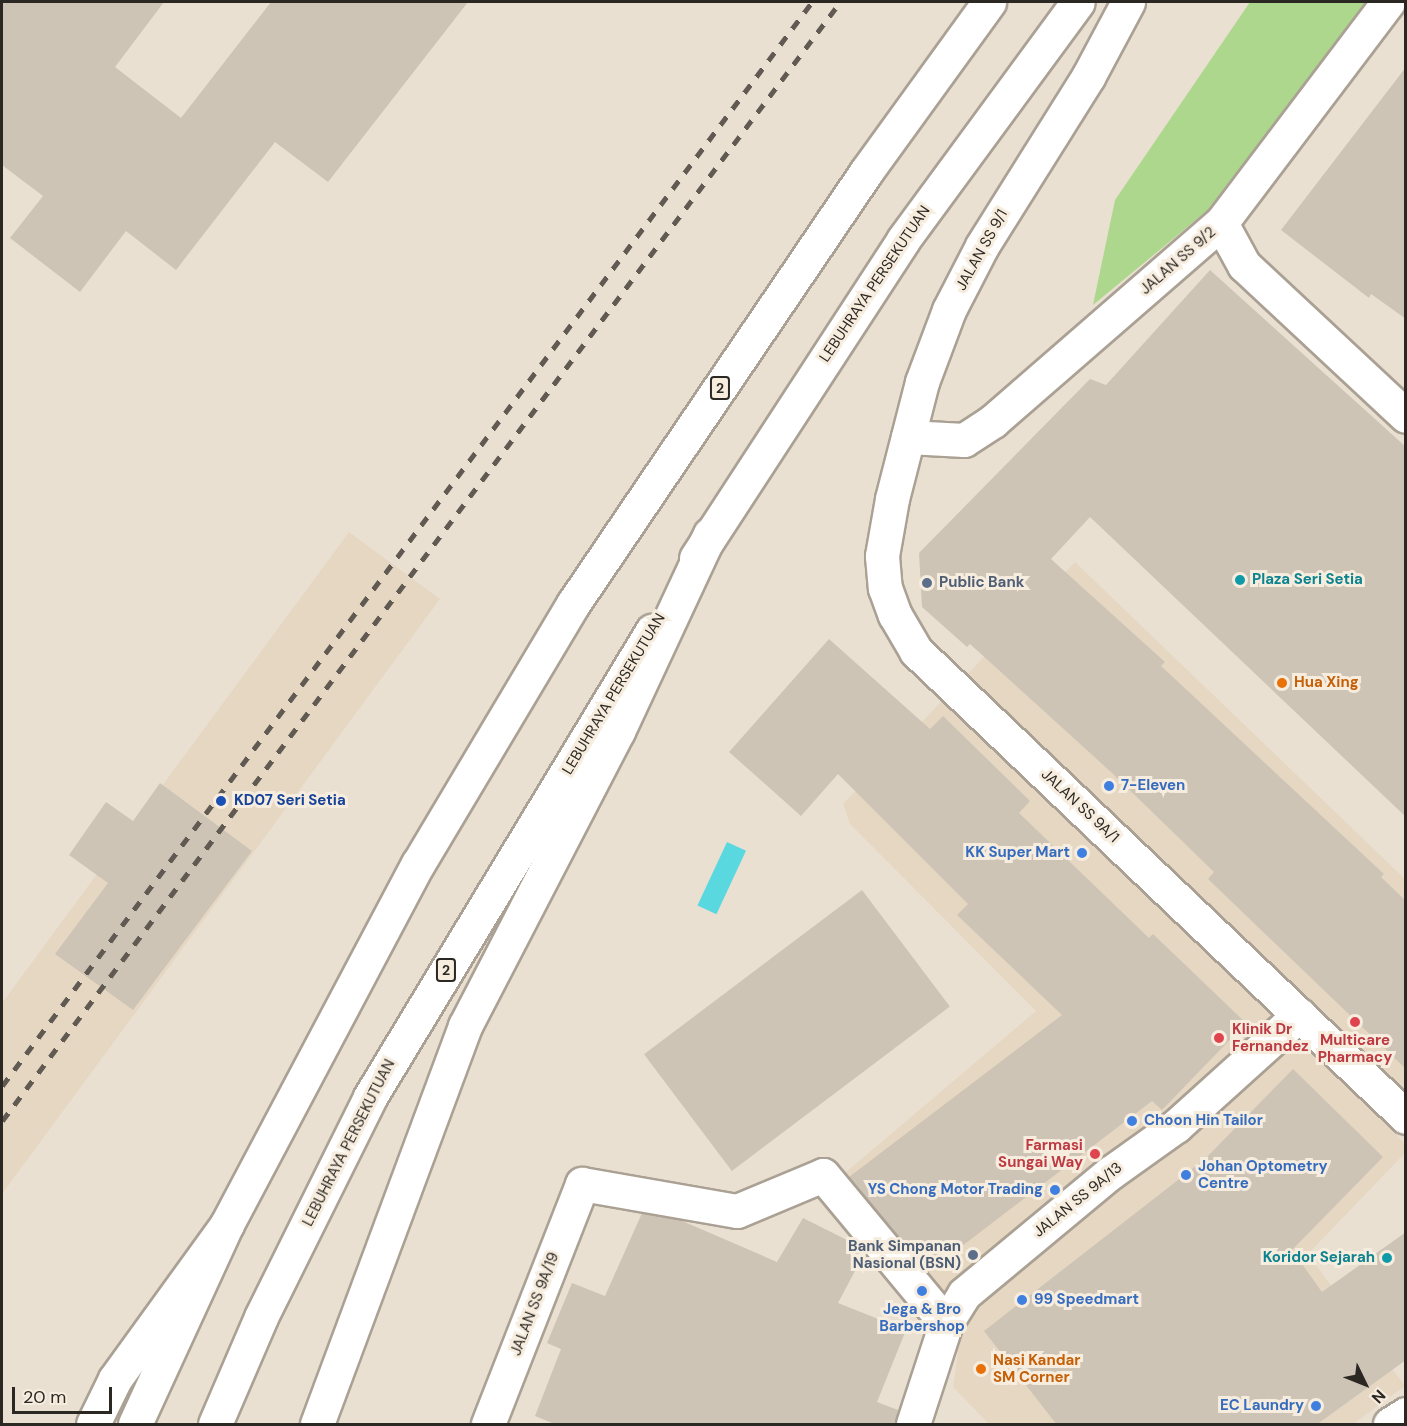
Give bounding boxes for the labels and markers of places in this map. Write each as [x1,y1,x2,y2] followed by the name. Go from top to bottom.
[1252,571,1363,589] place label: Plaza Seri Setia
[1233,573,1247,587] marker: Plaza Seri Setia
[939,574,1024,592] place label: Public Bank
[920,576,934,590] marker: Public Bank
[1294,674,1359,692] place label: Hua Xing
[1275,676,1289,690] marker: Hua Xing
[1121,777,1185,795] place label: 7-Eleven
[1102,779,1116,793] marker: 7-Eleven
[212,792,230,810] marker: KD07 Seri Setia
[234,792,346,810] place label: KD07 Seri Setia
[965,844,1070,862] place label: KK Super Mart
[1075,846,1089,860] marker: KK Super Mart
[1348,1015,1362,1029] marker: Multicare Pharmacy
[1232,1020,1309,1055] place label: Klinik Dr Fernandez
[1210,1029,1228,1047] marker: Klinik Dr Fernandez
[1318,1031,1392,1066] place label: Multicare Pharmacy
[1144,1112,1263,1130] place label: Choon Hin Tailor
[1125,1114,1139,1128] marker: Choon Hin Tailor
[998,1136,1083,1171] place label: Farmasi Sungai Way
[1088,1147,1102,1161] marker: Farmasi Sungai Way
[1198,1157,1328,1192] place label: Johan Optometry Centre
[1179,1168,1193,1182] marker: Johan Optometry Centre
[868,1181,1043,1199] place label: YS Chong Motor Trading
[1048,1183,1062,1197] marker: YS Chong Motor Trading
[848,1237,961,1272] place label: Bank Simpanan Nasional (BSN)
[966,1248,980,1262] marker: Bank Simpanan Nasional (BSN)
[1263,1249,1375,1267] place label: Koridor Sejarah
[1380,1251,1394,1265] marker: Koridor Sejarah
[915,1284,929,1298] marker: Jega & Bro Barbershop
[1034,1291,1139,1309] place label: 99 Speedmart
[1015,1293,1029,1307] marker: 99 Speedmart
[879,1300,965,1335] place label: Jega & Bro Barbershop
[993,1351,1080,1386] place label: Nasi Kandar SM Corner
[974,1362,988,1376] marker: Nasi Kandar SM Corner
[1220,1397,1304,1415] place label: EC Laundry
[1309,1399,1323,1413] marker: EC Laundry

